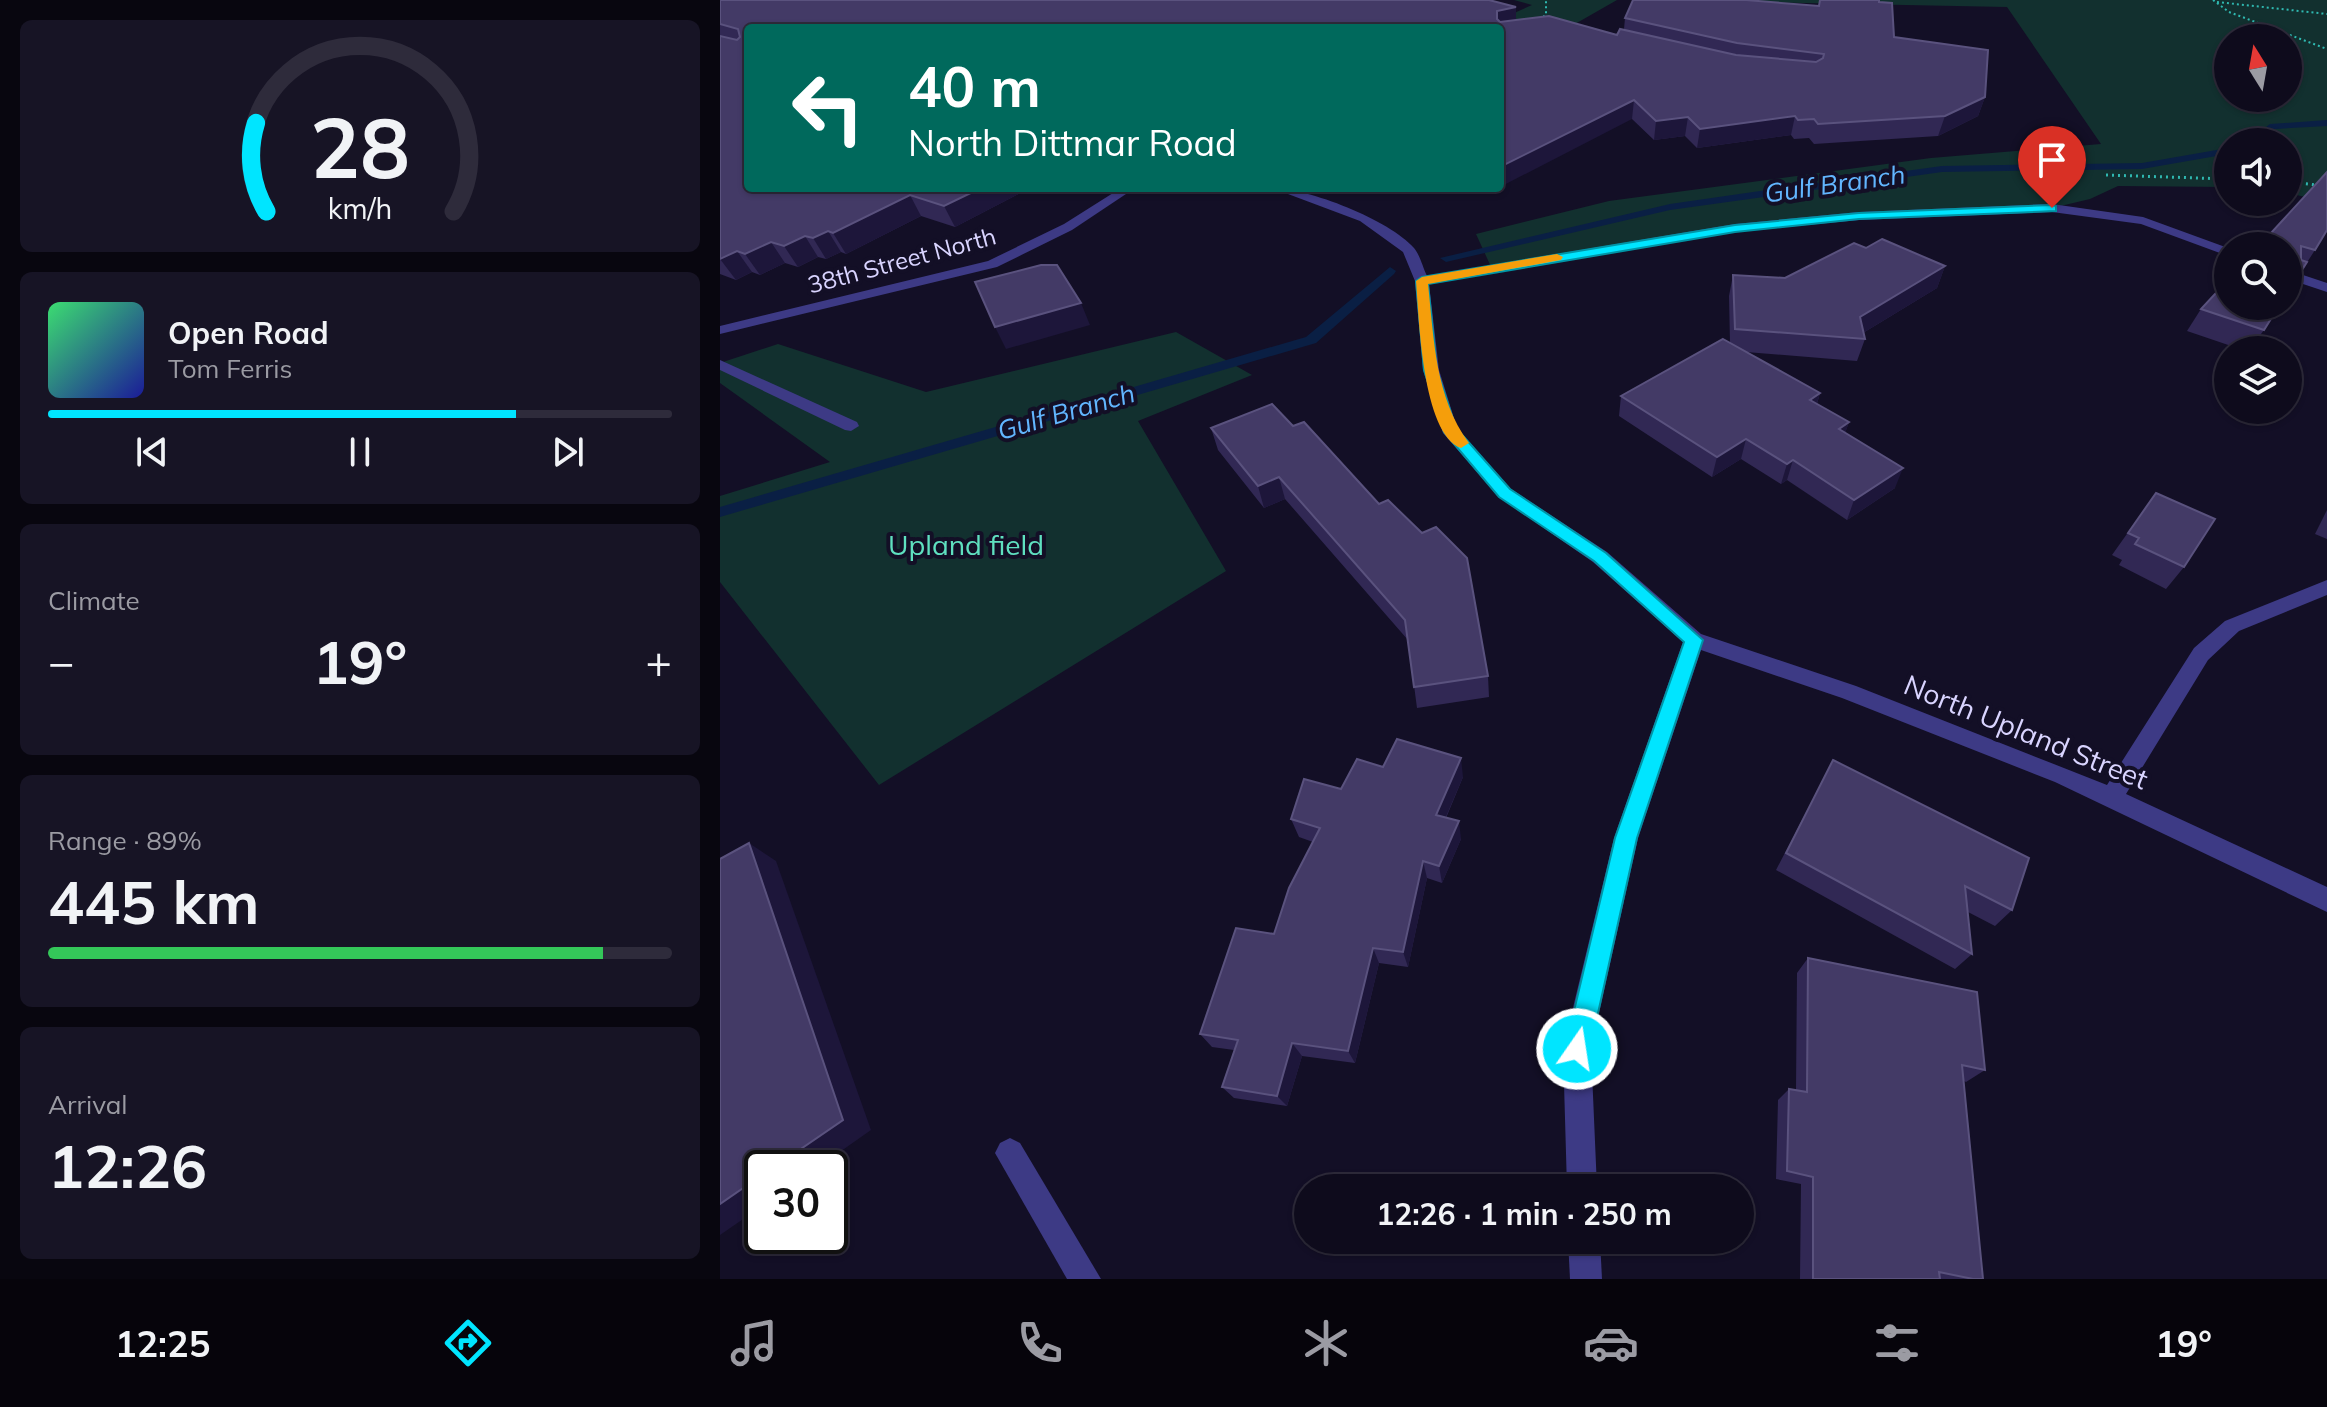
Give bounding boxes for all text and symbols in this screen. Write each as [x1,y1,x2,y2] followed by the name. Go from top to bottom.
[2214,24,2302,112] north arrow
[2214,24,2302,424] map controls
[908,51,1041,121] text: 40 m
[776,56,880,160] icon: left
[310,93,410,198] text: 28
[908,120,1237,165] text: North Dittmar Road
[2018,126,2086,208] pin
[2214,128,2302,216] button: sound
[2030,138,2074,182] icon: arrive
[1762,157,1907,210] water label: Gulf Branch
[328,190,392,226] text: km/h
[804,220,999,300] street label: 38th Street North
[2214,232,2302,320] button: search
[168,314,329,352] text: Open Road
[2214,336,2302,424] button: layers
[168,352,292,385] text: Tom Ferris
[993,376,1139,447] water label: Gulf Branch
[130,430,174,474] icon: previous
[338,430,382,474] icon: pause
[546,430,590,474] icon: next
[888,527,1044,562] park label: Upland field
[48,584,140,617] text: Climate
[313,624,407,699] text: 19°
[48,634,74,689] text: −
[646,634,672,689] text: +
[1899,667,2153,797] street label: North Upland Street
[48,824,202,857] text: Range · 89%
[48,864,260,939] text: 445 km
[1535,1007,1619,1091] position arrow
[48,1088,128,1121] text: Arrival
[48,1128,207,1203] text: 12:26
[744,1150,848,1254] speed limit sign: 30
[1376,1195,1672,1233] text: 12:26 · 1 min · 250 m
[440,1315,496,1371] icon: directions
[726,1315,782,1371] icon: music
[1012,1315,1068,1371] icon: phone
[1298,1315,1354,1371] icon: climate
[1583,1315,1639,1371] icon: car
[1869,1315,1925,1371] icon: filters
[115,1321,210,1366] text: 12:25
[2155,1321,2212,1366] text: 19°

